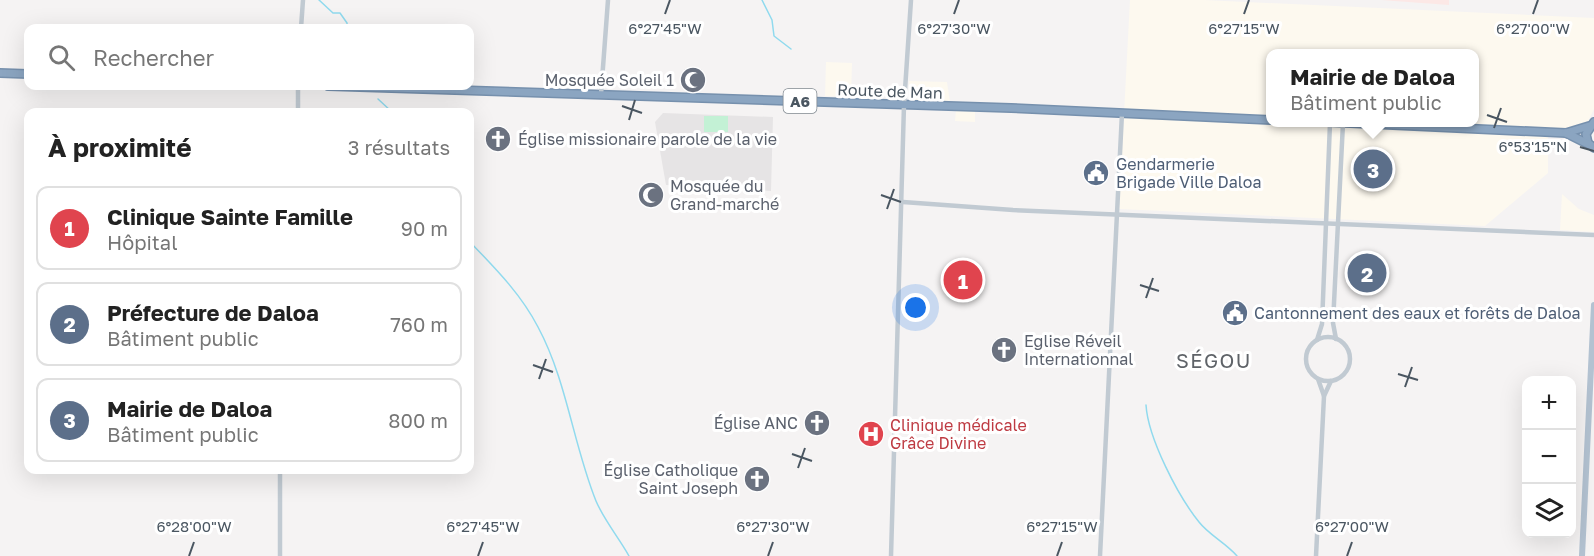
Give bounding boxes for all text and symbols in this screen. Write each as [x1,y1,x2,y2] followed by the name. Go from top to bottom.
[628,19,702,37] text: 6°27'45"W
[917,19,991,37] text: 6°27'30"W
[1208,19,1280,37] text: 6°27'15"W
[1496,19,1570,37] text: 6°27'00"W
[24,24,474,90] search box
[45,41,78,74] icon: search
[93,44,214,71] text: Rechercher
[1266,49,1479,127] popup
[1290,63,1455,90] text: Mairie de Daloa
[678,65,708,95] mosque icon: Mosquée Soleil 1
[545,70,674,90] place label: Mosquée Soleil 1
[837,79,943,103] street label: Route de Man
[784,89,816,113] road number: A6
[1290,90,1442,114] text: Bâtiment public
[483,124,513,154] church icon: Église missionaire parole de la vie
[518,129,777,149] place label: Église missionaire parole de la vie
[48,132,192,163] text: À proximité
[348,135,450,159] text: 3 résultats
[1499,137,1567,155] text: 6°53'15"N
[1354,146,1392,192] pin: 3
[1116,154,1261,192] place label: Gendarmerie Brigade Ville Daloa
[1081,158,1111,188] public building icon: Gendarmerie Brigade Ville Daloa
[670,176,779,214] place label: Mosquée du Grand-marché
[636,180,666,210] mosque icon: Mosquée du Grand-marché
[107,203,353,230] text: Clinique Sainte Famille
[64,216,75,240] text: 1
[401,216,448,240] text: 90 m
[107,230,178,254] text: Hôpital
[1348,250,1386,296] pin: 2
[944,258,982,302] pin: 1
[901,293,930,322] your location
[1220,298,1250,328] public building icon: Cantonnement des eaux et forêts de Daloa
[107,299,319,326] text: Préfecture de Daloa
[1254,303,1581,323] place label: Cantonnement des eaux et forêts de Daloa
[63,312,76,336] text: 2
[390,312,448,336] text: 760 m
[107,326,259,350] text: Bâtiment public
[1024,331,1133,369] place label: Eglise Réveil Internationnal
[989,335,1019,365] church icon: Eglise Réveil Internationnal
[1176,348,1252,372] district label: SÉGOU
[1522,376,1576,538] map controls
[1522,376,1576,430] button: +
[107,395,272,422] text: Mairie de Daloa
[63,408,76,432] text: 3
[388,408,448,432] text: 800 m
[802,408,832,438] church icon: Église ANC
[714,413,798,433] place label: Église ANC
[890,415,1027,453] place label: Clinique médicale Grâce Divine
[856,419,886,449] hospital icon: Clinique médicale Grâce Divine
[107,422,259,446] text: Bâtiment public
[1522,430,1576,484] button: −
[604,460,738,498] place label: Église Catholique Saint Joseph
[742,464,772,494] church icon: Église Catholique Saint Joseph
[1522,484,1576,538] button: layers
[156,517,232,535] text: 6°28'00"W
[446,517,520,535] text: 6°27'45"W
[736,517,810,535] text: 6°27'30"W
[1026,517,1098,535] text: 6°27'15"W
[1315,517,1389,535] text: 6°27'00"W

